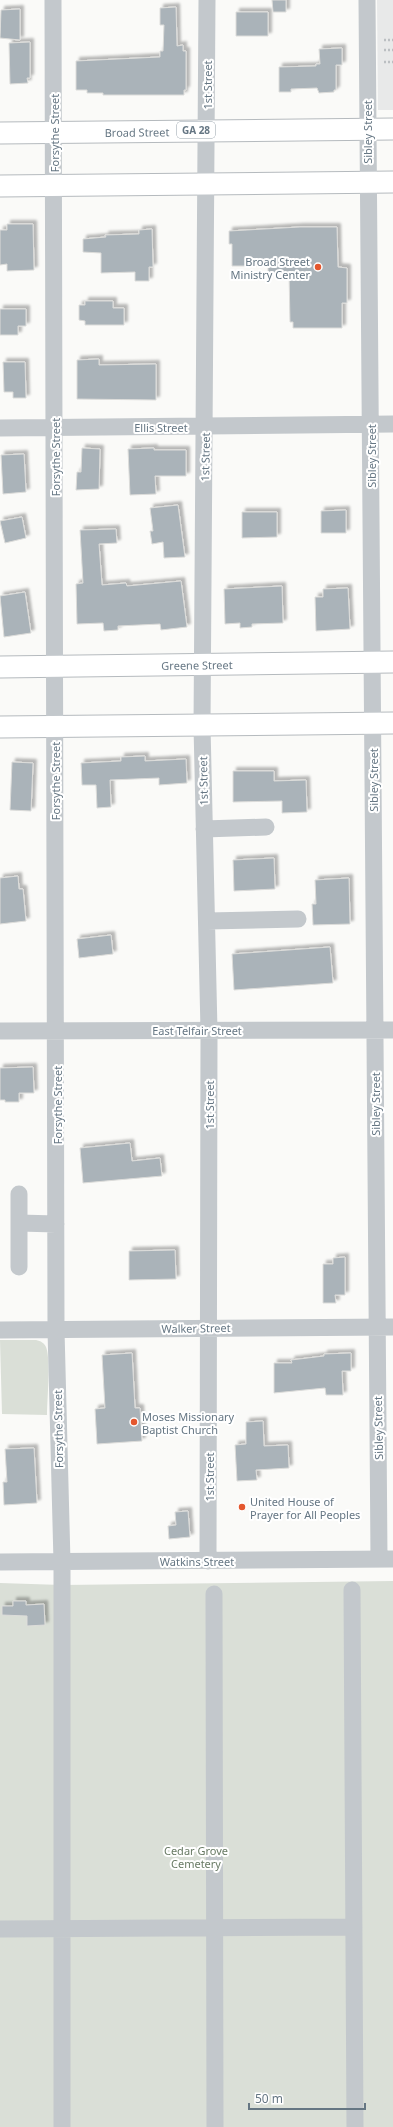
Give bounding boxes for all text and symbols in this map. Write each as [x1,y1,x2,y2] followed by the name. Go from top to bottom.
[200,60,215,110] street label: 1st Street
[47,94,62,172] street label: Forsythe Street
[360,100,375,164] street label: Sibley Street
[177,122,215,138] road number: GA 28
[105,124,169,139] street label: Broad Street
[231,254,310,282] place label: Broad Street Ministry Center
[313,262,323,272] marker: Broad Street Ministry Center
[48,418,63,496] street label: Forsythe Street
[134,420,188,435] street label: Ellis Street
[364,424,379,488] street label: Sibley Street
[197,432,213,482] street label: 1st Street
[161,657,233,672] street label: Greene Street
[48,742,63,820] street label: Forsythe Street
[366,748,381,812] street label: Sibley Street
[195,756,211,806] street label: 1st Street
[152,1023,242,1038] street label: East Telfair Street
[50,1066,65,1144] street label: Forsythe Street
[368,1072,383,1136] street label: Sibley Street
[202,1080,217,1130] street label: 1st Street
[161,1320,231,1336] street label: Walker Street
[50,1390,66,1468] street label: Forsythe Street
[370,1396,386,1460] street label: Sibley Street
[142,1409,235,1437] place label: Moses Missionary Baptist Church
[129,1417,139,1427] marker: Moses Missionary Baptist Church
[202,1452,217,1502] street label: 1st Street
[250,1494,360,1522] place label: United House of Prayer for All Peoples
[237,1502,247,1512] marker: United House of Prayer for All Peoples
[160,1554,234,1569] street label: Watkins Street
[164,1843,228,1871] park label: Cedar Grove Cemetery
[249,2085,365,2111] scale bar
[255,2090,283,2107] text: 50 m

